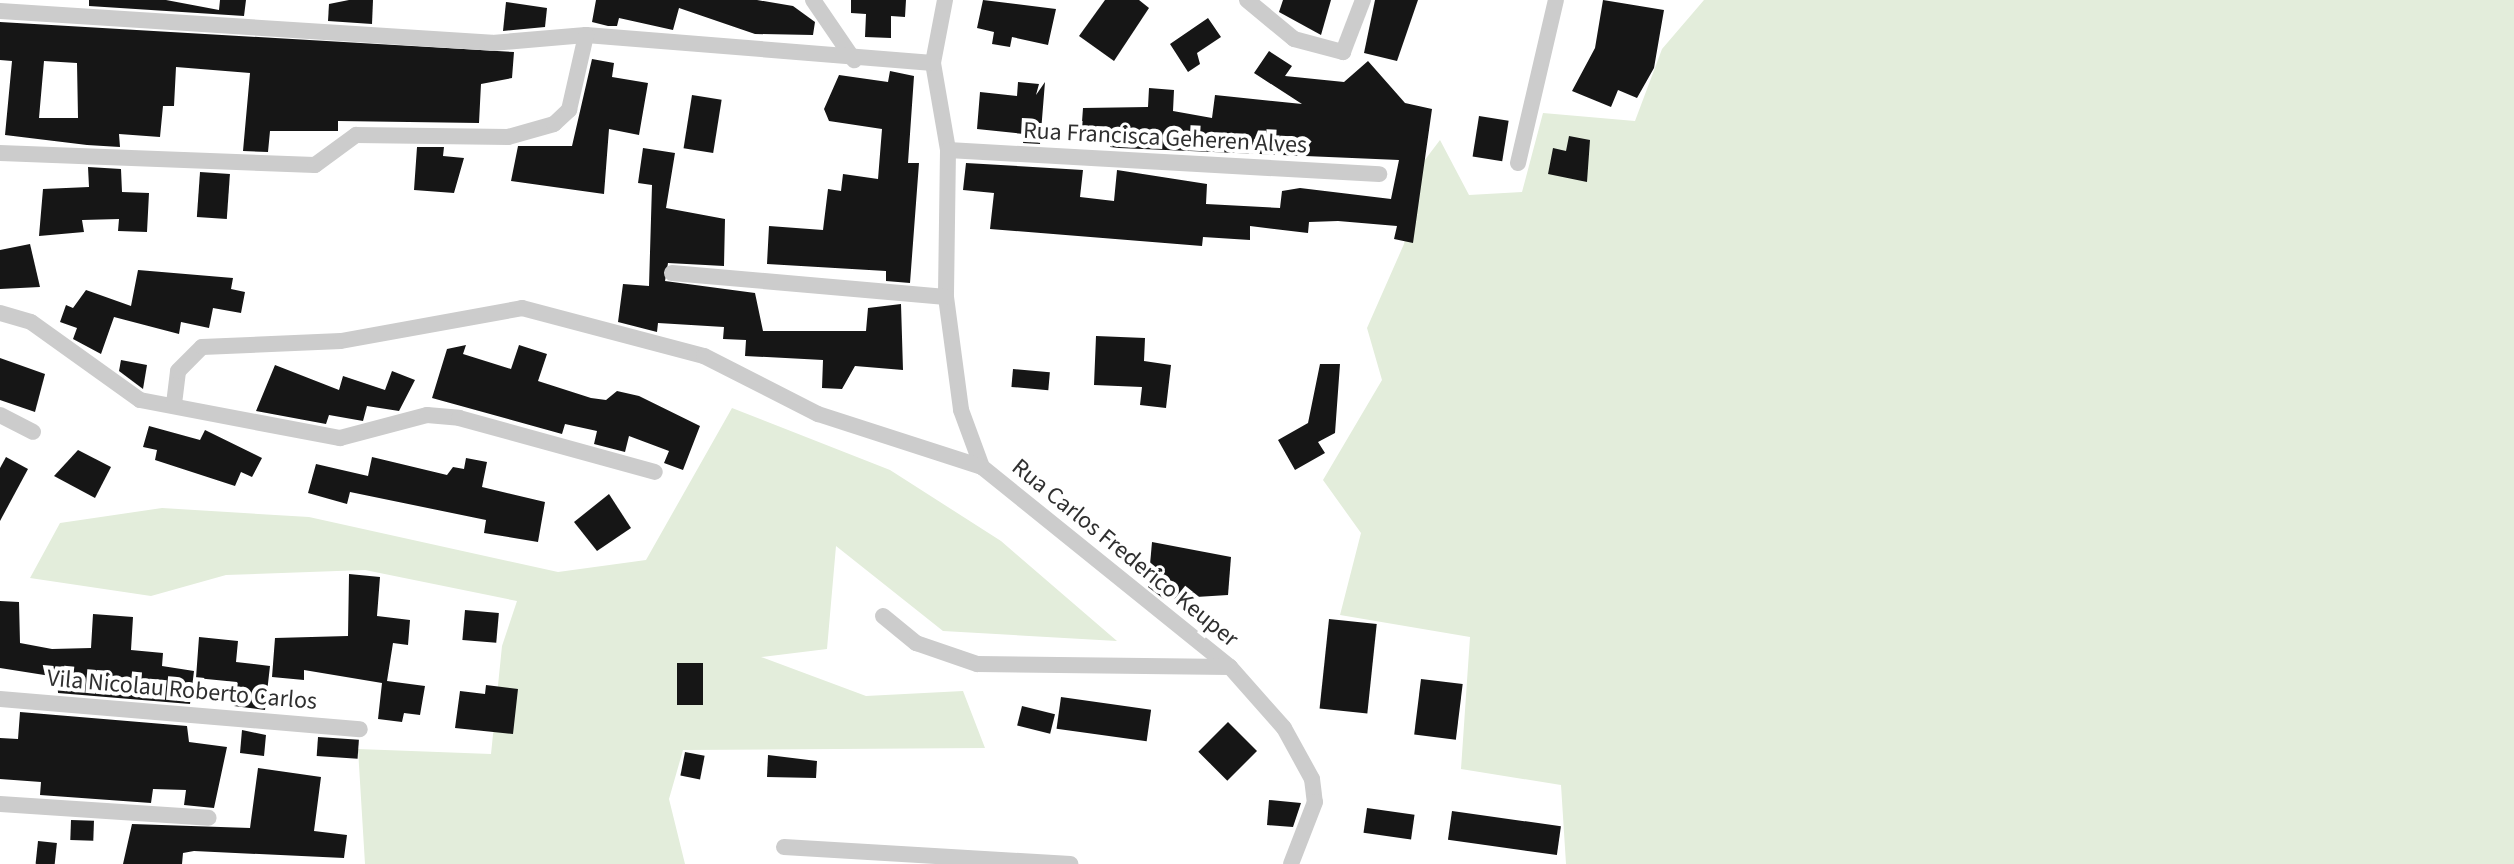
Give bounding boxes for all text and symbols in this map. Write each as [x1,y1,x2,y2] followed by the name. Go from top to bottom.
[1022,116,1308,160] street label: Rua Francisca Geheren Alves
[1006,453,1244,653] street label: Rua Carlos Frederico Keuper
[46,664,318,716] street label: Vila Nicolau Roberto Carlos

